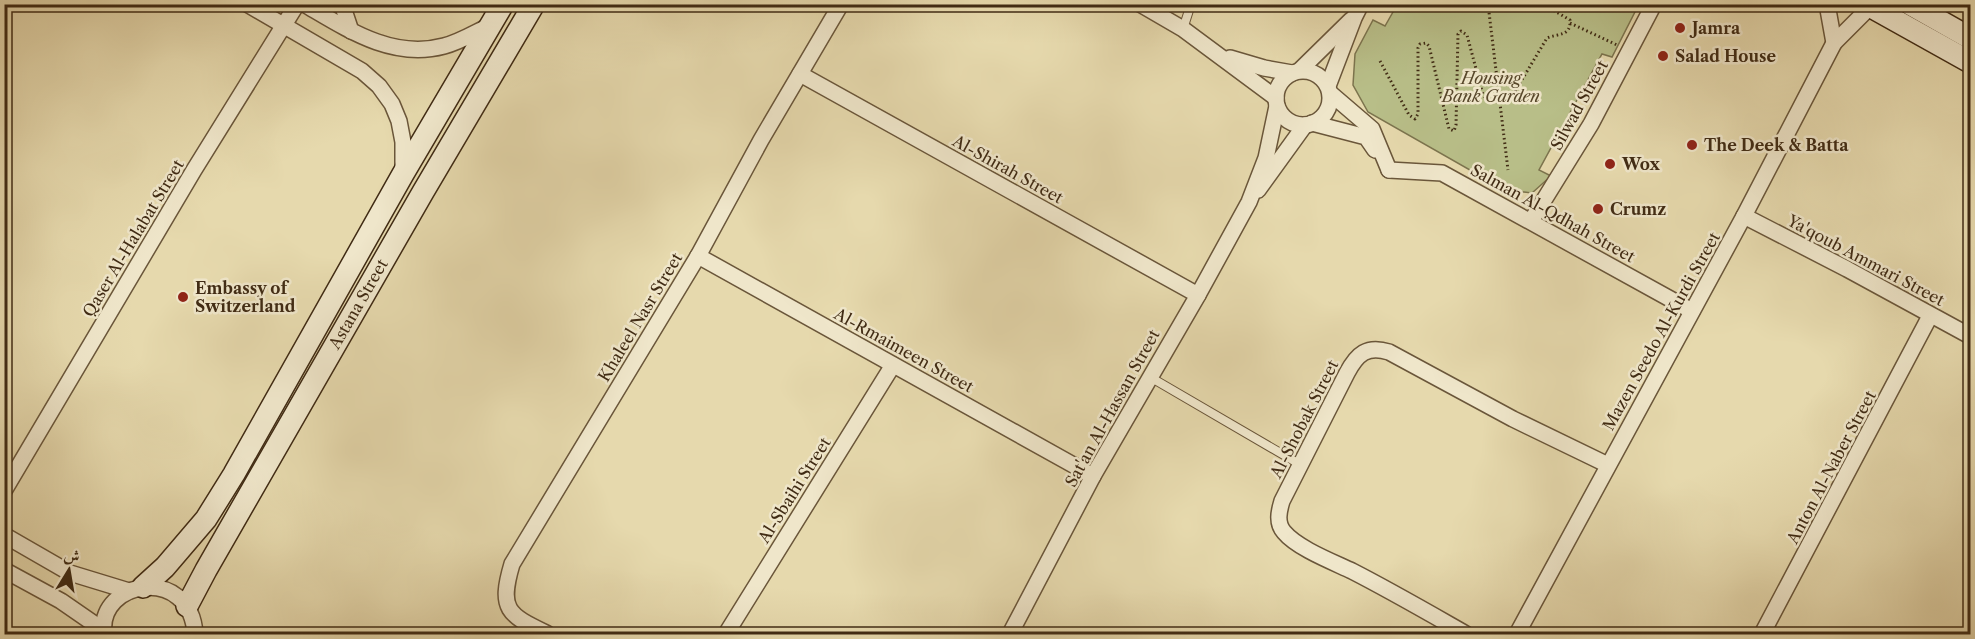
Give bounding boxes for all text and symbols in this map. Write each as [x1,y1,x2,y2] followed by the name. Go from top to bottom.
[1689,18,1741,38] place label: Jamra
[1673,21,1687,35] marker: Jamra
[1675,46,1776,66] place label: Salad House
[1656,49,1670,63] marker: Salad House
[1546,56,1612,153] street label: Silwad Street
[1440,68,1540,106] park label: Housing Bank Garden
[948,130,1067,208] street label: Al-Shirah Street
[1704,135,1849,155] place label: The Deek & Batta
[1685,138,1699,152] marker: The Deek & Batta
[1621,154,1660,174] place label: Wox
[78,155,188,320] street label: Qaser Al-Halabat Street
[1603,157,1617,171] marker: Wox
[1467,159,1639,267] street label: Salman Al-Qdhah Street
[1610,199,1666,219] place label: Crumz
[1591,202,1605,216] marker: Crumz
[1783,210,1948,310] street label: Ya'qoub Ammari Street
[1598,228,1724,434] street label: Mazen Seedo Al-Kurdi Street
[594,249,687,385] street label: Khaleel Nasr Street
[324,255,392,353] street label: Astana Street
[195,278,296,316] place label: Embassy of Switzerland
[176,290,190,304] marker: Embassy of Switzerland
[830,303,977,397] street label: Al-Rmaimeen Street
[1060,326,1164,490] street label: Sat'an Al-Hassan Street
[1265,356,1343,482] street label: Al-Shobak Street
[1782,387,1880,548] street label: Anton Al-Naber Street
[753,433,835,547] street label: Al-Sbaihi Street
[39,540,99,600] north arrow
[62,544,82,567] text: ش

